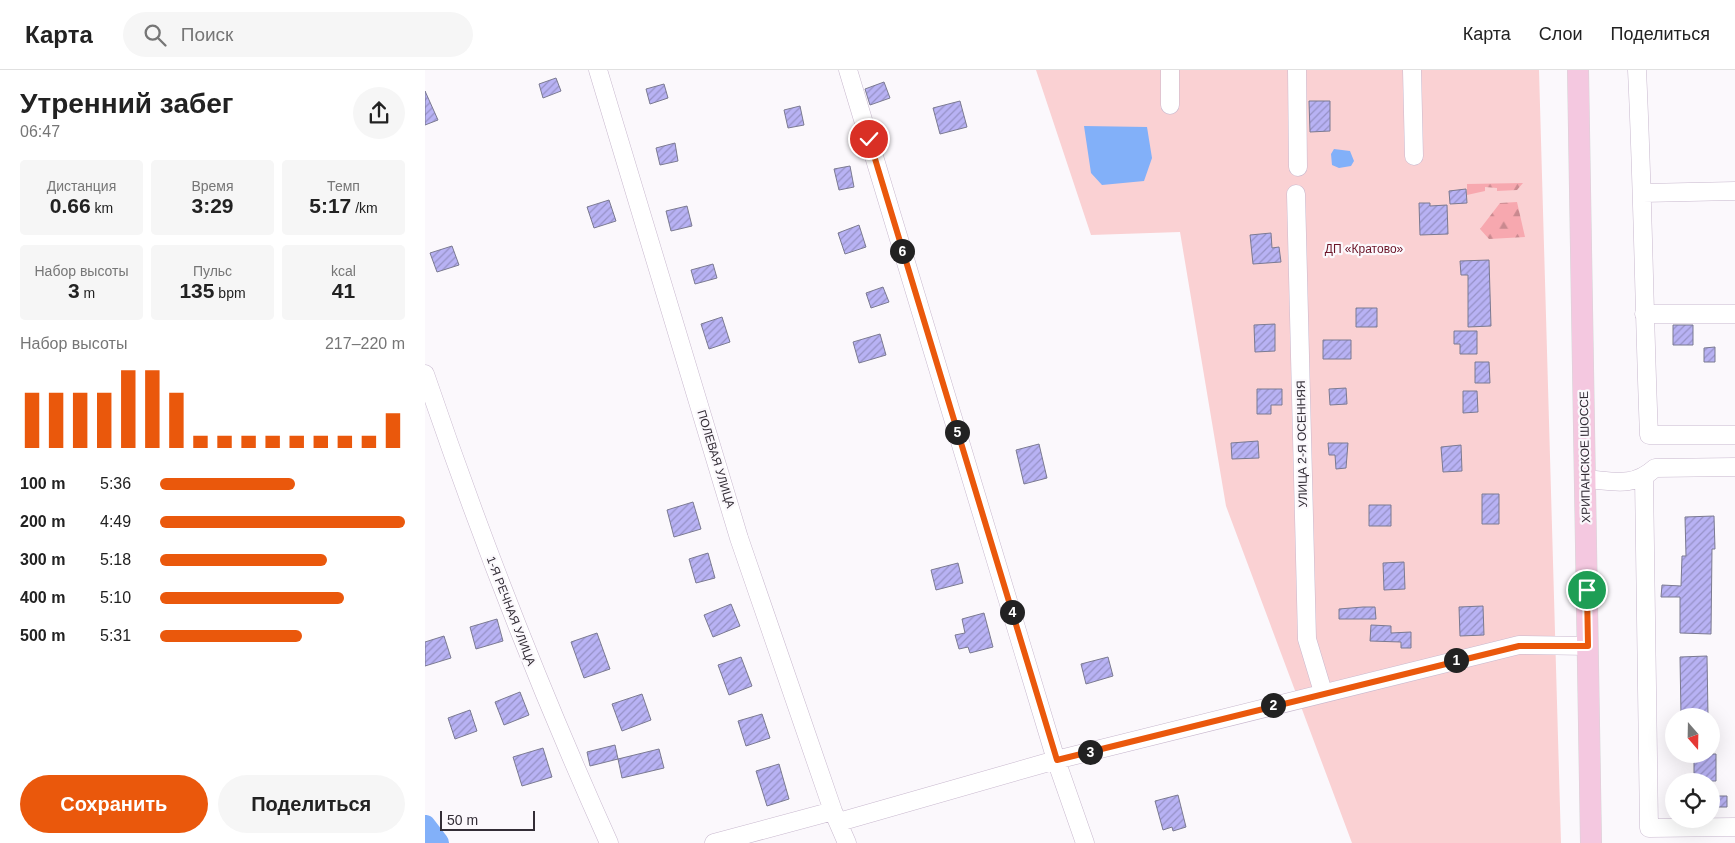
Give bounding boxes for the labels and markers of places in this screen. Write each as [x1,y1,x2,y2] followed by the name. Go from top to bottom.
[848,118,890,160] pin
[889,238,915,264] pin: 6
[945,420,969,444] pin: 5
[1566,569,1608,611] pin
[999,600,1025,624] pin: 4
[1443,648,1469,672] pin: 1
[1261,692,1285,718] pin: 2
[1077,740,1103,764] pin: 3

